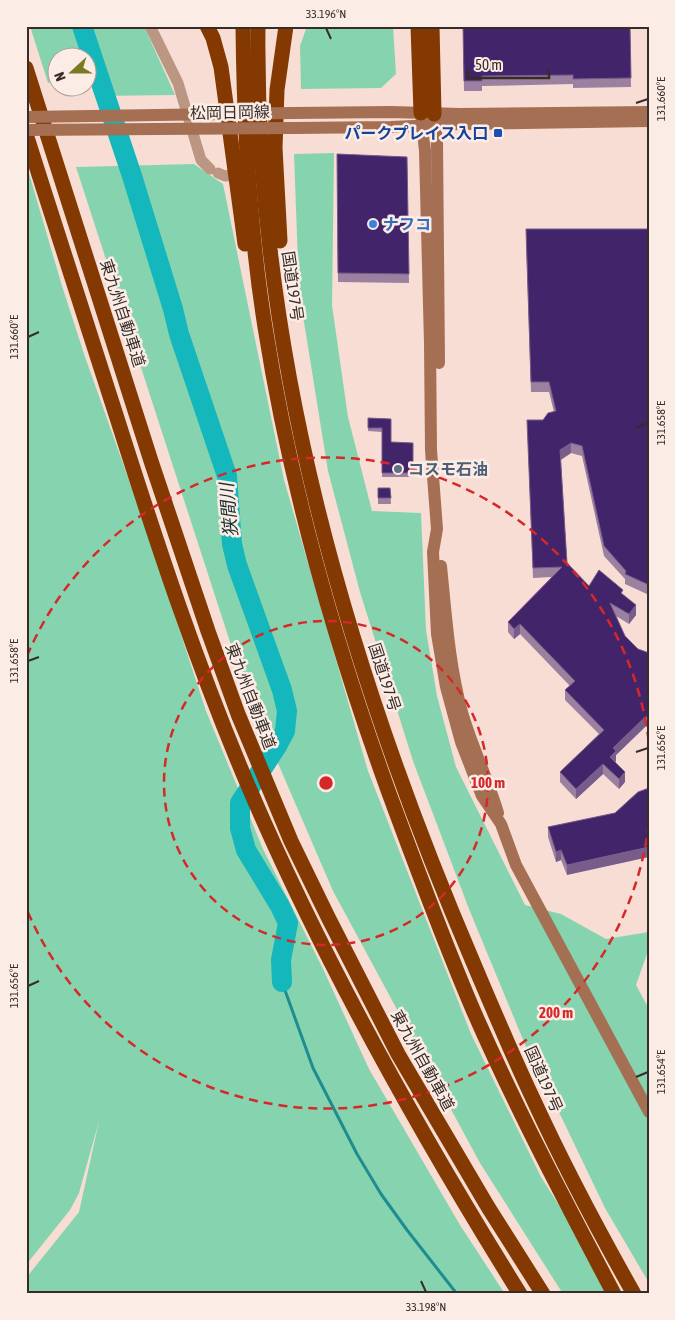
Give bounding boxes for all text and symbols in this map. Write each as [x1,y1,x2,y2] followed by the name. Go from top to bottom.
[306,7,346,21] text: 33.196°N
[48,48,98,98] north arrow
[468,48,549,80] scale bar
[475,56,502,73] text: 50 m
[51,70,69,83] text: N
[654,77,668,121] text: 131.660°E
[190,102,270,122] street label: 松岡日岡線
[344,124,488,142] place label: パークプレイス入口
[492,127,504,139] marker: パークプレイス入口
[383,215,431,233] place label: ナフコ
[367,218,379,230] marker: ナフコ
[279,250,307,322] street label: 国道197号
[97,257,149,369] street label: 東九州自動車道
[7,315,21,359] text: 131.660°E
[654,401,668,445] text: 131.658°E
[408,460,488,478] place label: コスモ石油
[392,463,404,475] marker: コスモ石油
[216,480,241,538] water label: 狭間川
[7,639,21,683] text: 131.658°E
[223,640,279,752] street label: 東九州自動車道
[366,641,404,713] street label: 国道197号
[654,726,668,770] text: 131.656°E
[317,774,335,792] centre of rings
[471,774,505,791] text: 100 m
[7,964,21,1008] text: 131.656°E
[539,1004,573,1021] text: 200 m
[388,1007,458,1113] street label: 東九州自動車道
[521,1043,567,1115] street label: 国道197号
[654,1050,668,1094] text: 131.654°E
[406,1300,446,1314] text: 33.198°N

